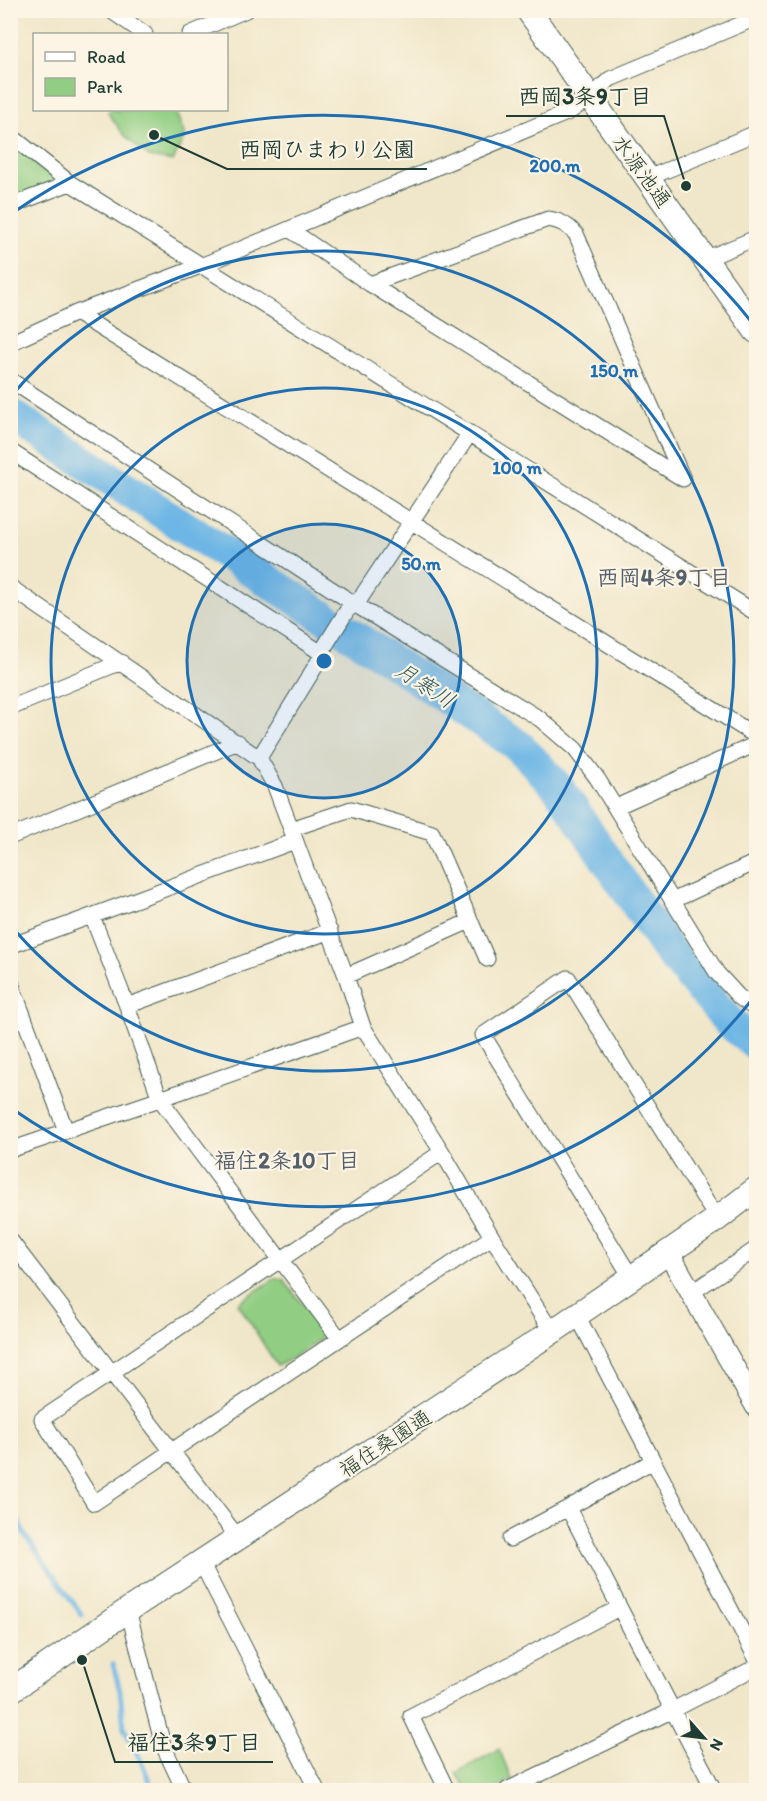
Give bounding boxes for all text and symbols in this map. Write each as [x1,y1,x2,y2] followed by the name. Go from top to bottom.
[33,33,228,111] legend
[87,46,126,68] text: Road
[87,76,122,98] text: Park
[506,76,664,116] callout: 西岡3条9丁目
[518,83,652,110] text: 西岡3条9丁目
[227,129,427,169] callout: 西岡ひまわり公園
[607,130,677,212] street label: 水源池通
[239,136,415,163] text: 西岡ひまわり公園
[530,155,581,177] text: 200 m
[590,360,639,382] text: 150 m
[492,457,543,479] text: 100 m
[401,553,442,575] text: 50 m
[597,564,731,591] district label: 西岡4条9丁目
[314,651,334,671] centre of rings
[390,656,460,714] water label: 月寒川
[214,1147,360,1174] district label: 福住2条10丁目
[334,1404,436,1482] street label: 福住桑園通
[674,1708,734,1768] north arrow
[115,1722,273,1762] callout: 福住3条9丁目
[127,1729,261,1756] text: 福住3条9丁目
[706,1736,728,1754] text: N

